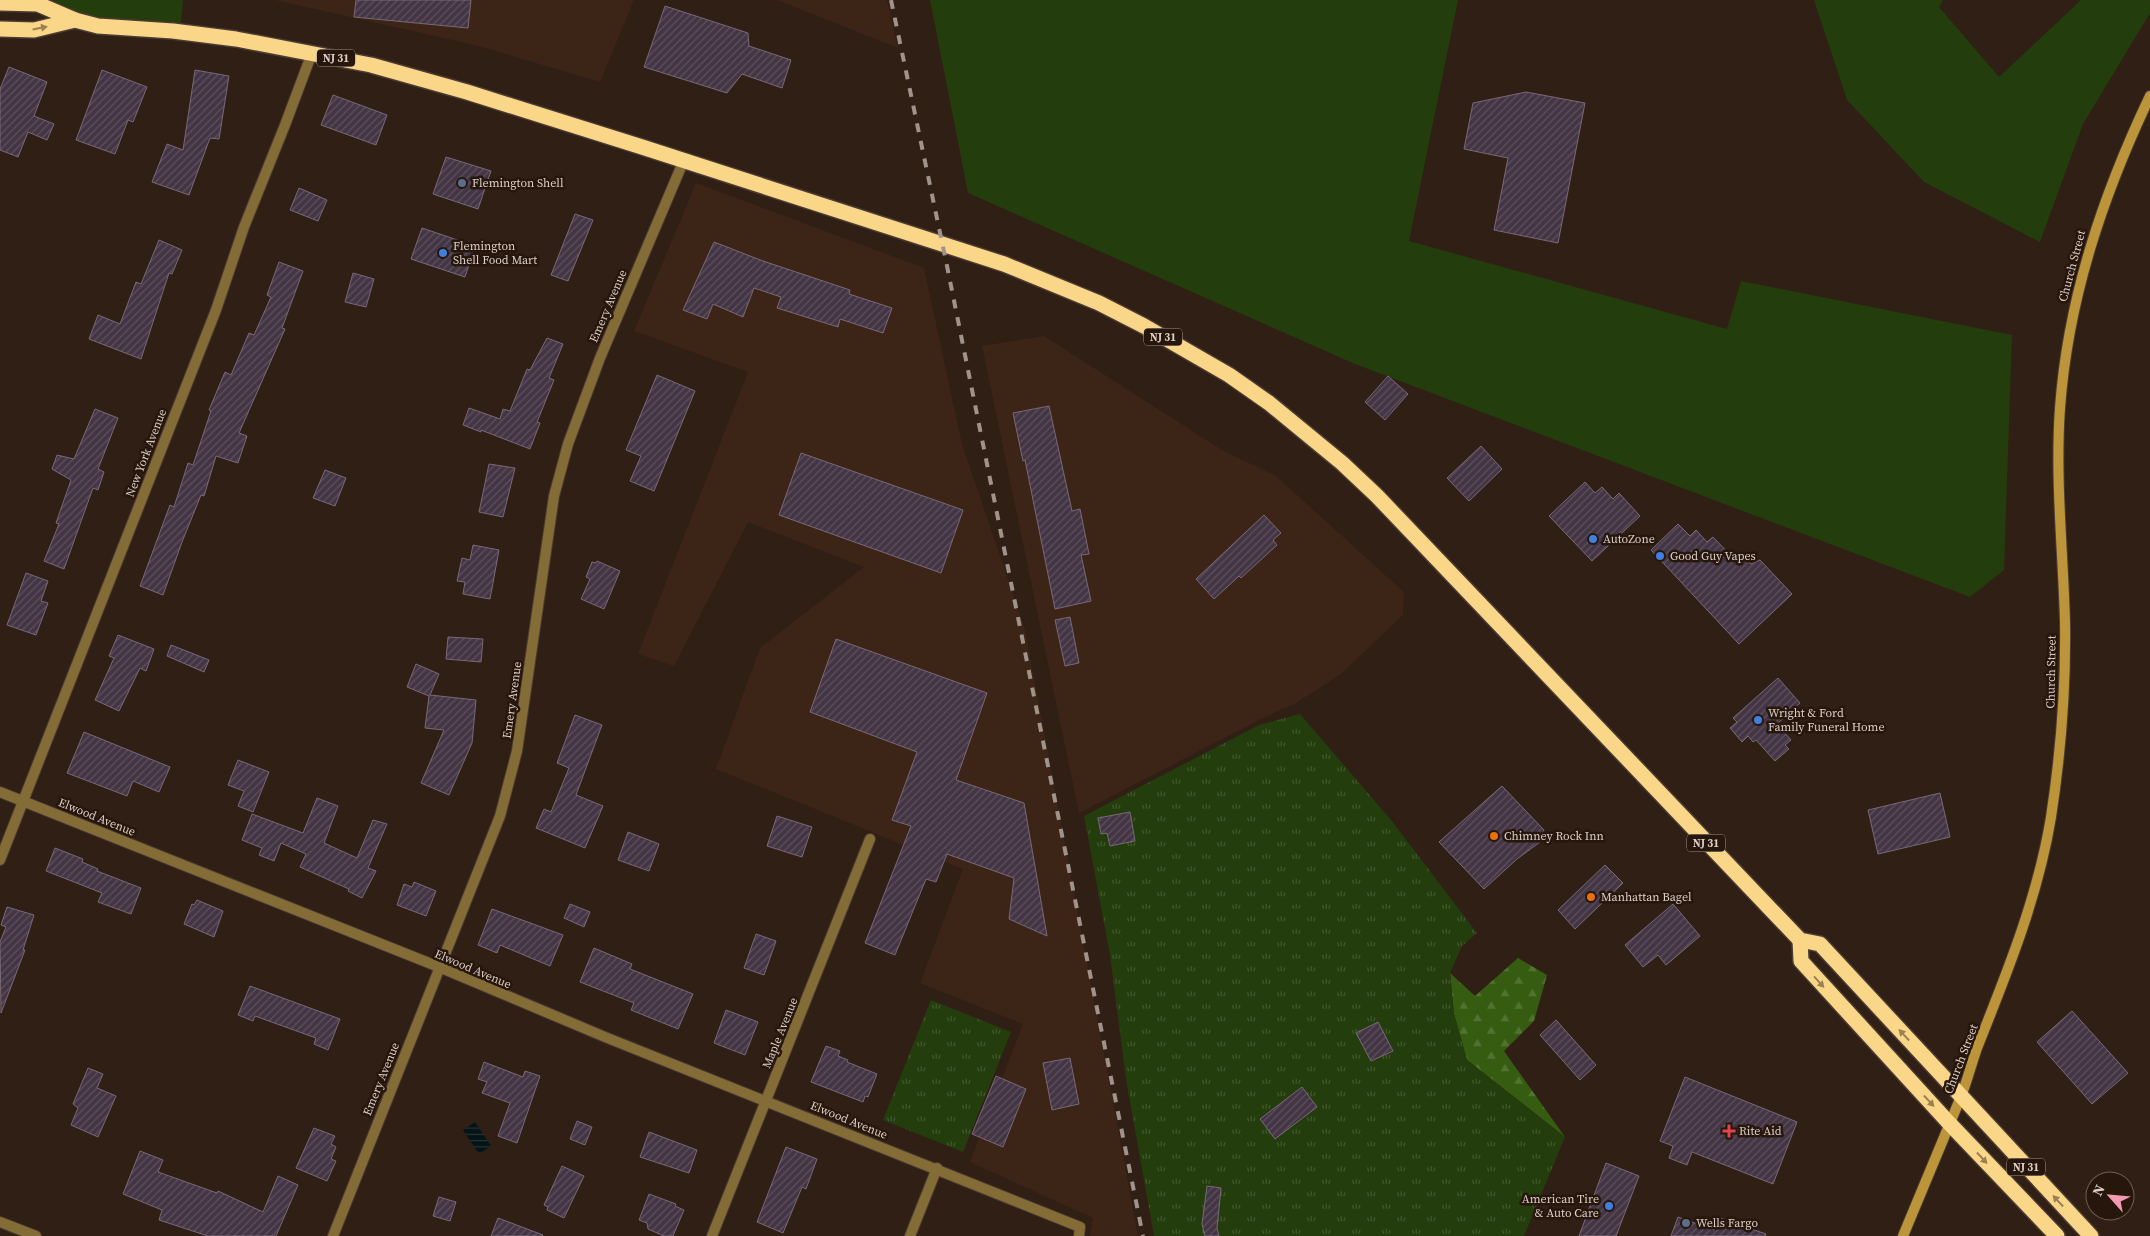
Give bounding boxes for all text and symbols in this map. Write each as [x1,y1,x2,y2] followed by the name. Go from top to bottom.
[32,24,47,32] one-way arrow
[317,49,355,66] road number: NJ 31
[472,175,564,191] place label: Flemington Shell
[456,177,468,189] marker: Flemington Shell
[2055,228,2089,304] street label: Church Street
[453,238,537,268] place label: Flemington Shell Food Mart
[437,247,449,259] marker: Flemington Shell Food Mart
[585,267,631,345] street label: Emery Avenue
[1144,328,1182,346] road number: NJ 31
[122,407,170,499] street label: New York Avenue
[1603,531,1655,547] place label: AutoZone
[1587,533,1599,545] marker: AutoZone
[1670,548,1756,564] place label: Good Guy Vapes
[1654,550,1666,562] marker: Good Guy Vapes
[2042,635,2060,709] street label: Church Street
[499,660,525,740] street label: Emery Avenue
[1768,705,1885,735] place label: Wright & Ford Family Funeral Home
[1752,714,1764,726] marker: Wright & Ford Family Funeral Home
[56,794,138,840] street label: Elwood Avenue
[1504,828,1604,844] place label: Chimney Rock Inn
[1488,830,1500,842] marker: Chimney Rock Inn
[1687,834,1725,851] road number: NJ 31
[1601,889,1692,905] place label: Manhattan Bagel
[1585,891,1597,903] marker: Manhattan Bagel
[432,946,514,992] street label: Elwood Avenue
[1813,975,1825,987] one-way arrow
[758,995,802,1071] street label: Maple Avenue
[1940,1022,1982,1096] street label: Church Street
[1898,1030,1910,1042] one-way arrow
[359,1040,403,1118] street label: Emery Avenue
[1923,1095,1935,1107] one-way arrow
[808,1097,890,1143] street label: Elwood Avenue
[1739,1123,1782,1139] place label: Rite Aid
[1723,1125,1735,1137] marker: Rite Aid
[1976,1152,1988,1164] one-way arrow
[2007,1158,2045,1176] road number: NJ 31
[2085,1171,2135,1221] north arrow
[2087,1181,2110,1199] text: N
[1522,1191,1599,1221] place label: American Tire & Auto Care
[2052,1195,2064,1207] one-way arrow
[1603,1200,1615,1212] marker: American Tire & Auto Care
[1696,1215,1758,1231] place label: Wells Fargo
[1680,1217,1692,1229] marker: Wells Fargo

